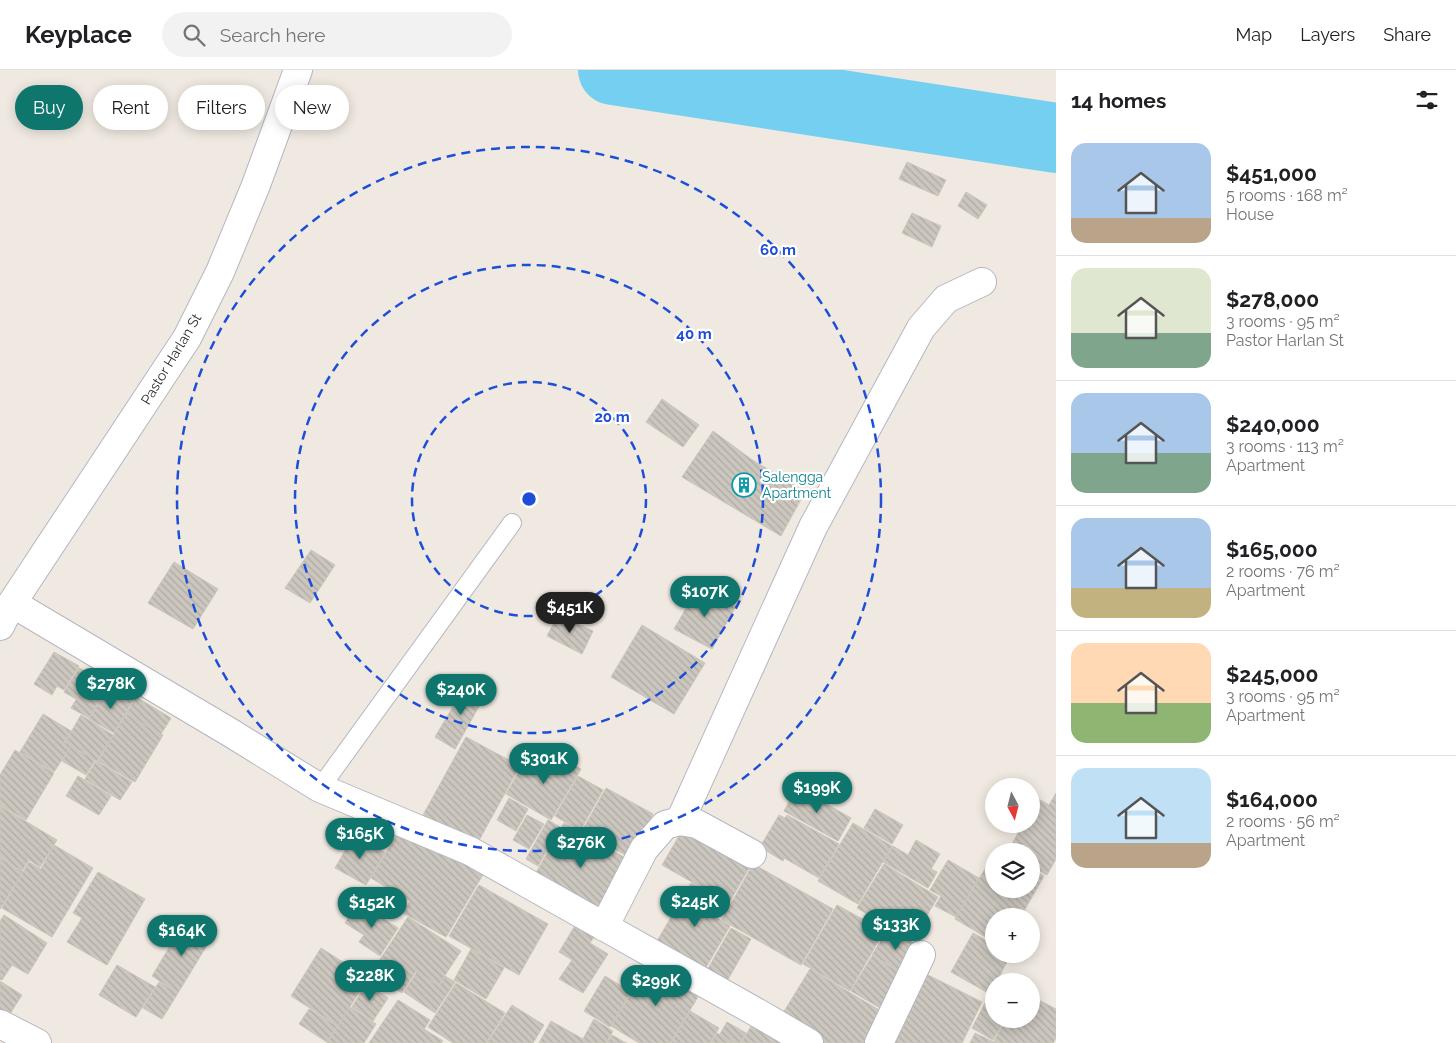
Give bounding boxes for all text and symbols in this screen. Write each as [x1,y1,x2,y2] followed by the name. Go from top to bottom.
[162,12,512,57] search box
[25,20,132,49] text: Keyplace
[180,21,208,49] icon: search
[220,24,325,46] text: Search here
[1236,24,1272,45] text: Map
[1300,24,1355,45] text: Layers
[1383,24,1431,45] text: Share
[15,85,83,130] chip: Buy
[93,85,168,130] chip: Rent
[178,85,265,130] chip: Filters
[275,85,349,130] chip: New
[1413,86,1441,114] icon: filters
[1071,88,1166,113] text: 14 homes
[1226,161,1317,186] text: $451,000
[1111,163,1171,223] icon: home
[1226,186,1348,205] text: 5 rooms · 168 m²
[1226,205,1274,224] text: House
[760,241,796,259] text: 60 m
[1226,287,1319,312] text: $278,000
[1111,288,1171,348] icon: home
[138,310,205,407] street label: Pastor Harlan St
[1226,312,1340,331] text: 3 rooms · 95 m²
[676,325,712,343] text: 40 m
[1226,331,1344,350] text: Pastor Harlan St
[594,408,630,426] text: 20 m
[1226,412,1320,437] text: $240,000
[1111,413,1171,473] icon: home
[1226,437,1344,456] text: 3 rooms · 113 m²
[1226,456,1305,475] text: Apartment
[762,469,832,501] place label: Salengga Apartment
[731,472,757,498] building icon: Salengga Apartment
[520,490,538,508] centre of rings
[1226,537,1318,562] text: $165,000
[1111,538,1171,598] icon: home
[1226,562,1340,581] text: 2 rooms · 76 m²
[670,576,740,618] pin: $107K
[1226,581,1305,600] text: Apartment
[681,582,729,601] text: $107K
[535,592,605,634] pin: $451K
[547,598,593,617] text: $451K
[1226,662,1318,687] text: $245,000
[1111,663,1171,723] icon: home
[76,668,146,710] pin: $278K
[87,674,135,693] text: $278K
[426,674,496,716] pin: $240K
[437,680,485,699] text: $240K
[1226,687,1340,706] text: 3 rooms · 95 m²
[1226,706,1305,725] text: Apartment
[509,742,579,785] pin: $301K
[520,749,568,768] text: $301K
[782,772,852,814] pin: $199K
[793,778,841,797] text: $199K
[985,778,1040,832] north arrow
[985,778,1040,1028] map controls
[1226,787,1318,812] text: $164,000
[1111,788,1171,848] icon: home
[1226,812,1340,831] text: 2 rooms · 56 m²
[325,818,395,860] pin: $165K
[336,824,384,843] text: $165K
[546,826,616,869] pin: $276K
[1226,831,1305,850] text: Apartment
[557,833,605,852] text: $276K
[985,843,1040,898] button: layers
[337,886,407,929] pin: $152K
[660,886,730,928] pin: $245K
[671,892,719,911] text: $245K
[349,893,395,912] text: $152K
[861,908,931,951] pin: $133K
[985,908,1040,963] button: +
[147,914,217,957] pin: $164K
[873,915,919,934] text: $133K
[158,921,206,940] text: $164K
[335,960,405,1002] pin: $228K
[621,964,691,1007] pin: $299K
[346,966,394,985] text: $228K
[632,971,680,990] text: $299K
[985,973,1040,1028] button: −

